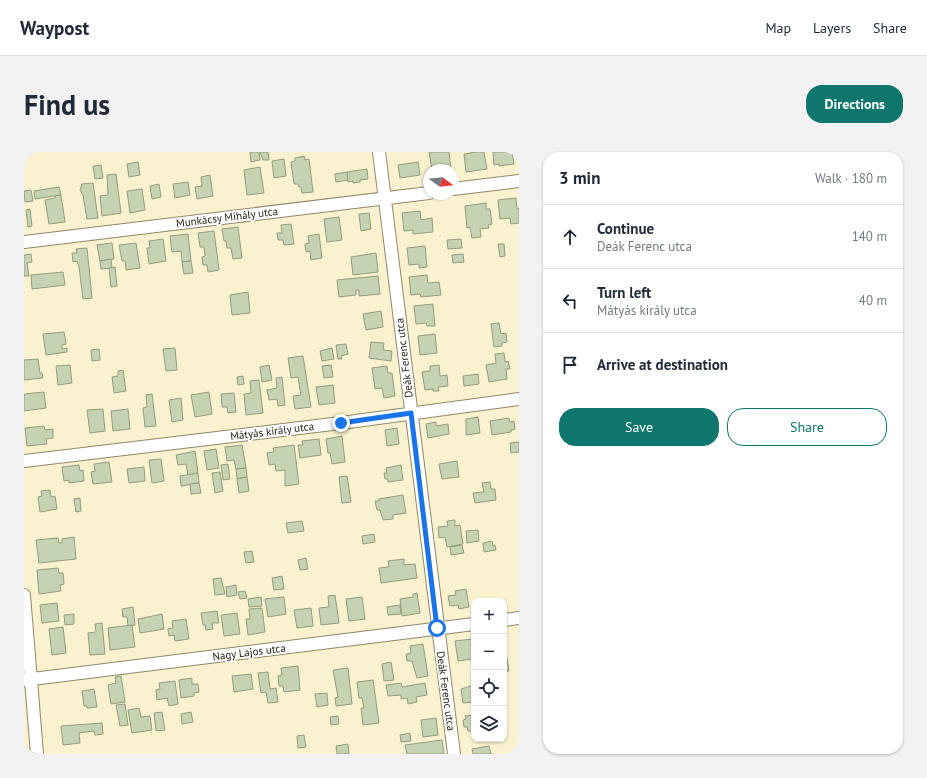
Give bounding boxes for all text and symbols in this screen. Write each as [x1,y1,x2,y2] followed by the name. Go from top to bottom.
[20,16,89,40] text: Waypost
[765,19,791,37] text: Map
[813,19,851,37] text: Layers
[873,19,907,37] text: Share
[806,85,903,123] button: Directions
[24,86,110,123] text: Find us
[423,164,459,200] north arrow
[559,167,600,189] text: 3 min
[815,170,887,187] text: Walk · 180 m
[175,204,279,230] street label: Munkácsy Mihály utca
[597,219,654,238] text: Continue
[559,226,581,248] icon: ahead
[852,228,887,245] text: 140 m
[597,238,692,255] text: Deák Ferenc utca
[597,283,651,302] text: Turn left
[559,290,581,312] icon: left
[859,292,887,309] text: 40 m
[597,302,697,319] text: Mátyás király utca
[392,317,416,399] street label: Deák Ferenc utca
[559,354,581,376] icon: arrive
[597,355,728,374] text: Arrive at destination
[559,408,719,446] button: Save
[727,408,887,446] button: Share
[332,414,350,432] route end
[229,419,315,443] street label: Mátyás király utca
[471,598,507,742] map controls
[471,598,507,634] button: +
[428,619,446,637] route start
[471,634,507,670] button: −
[212,641,286,663] street label: Nagy Lajos utca
[433,650,459,732] street label: Deák Ferenc utca
[471,670,507,706] button: locate
[471,706,507,742] button: layers

